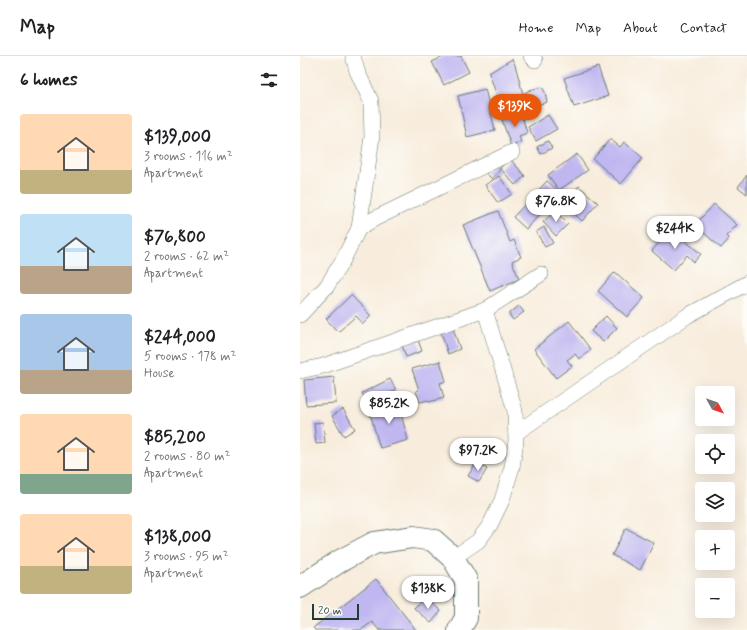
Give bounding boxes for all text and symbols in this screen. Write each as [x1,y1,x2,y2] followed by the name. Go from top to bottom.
[20,15,55,40] text: Map
[519,19,553,37] text: Home
[575,19,601,37] text: Map
[623,19,658,37] text: About
[680,19,727,37] text: Contact
[20,69,78,91] text: 6 homes
[258,69,280,91] icon: filters
[487,94,543,128] pin: $139K
[498,98,532,115] text: $139K
[144,126,211,148] text: $139,000
[52,130,100,178] icon: home
[144,148,233,165] text: 3 rooms · 116 m²
[144,165,203,182] text: Apartment
[523,189,589,223] pin: $76.8K
[535,193,577,210] text: $76.8K
[647,216,703,250] pin: $244K
[656,220,694,237] text: $244K
[144,226,206,248] text: $76,800
[52,230,100,278] icon: home
[144,248,229,265] text: 2 rooms · 62 m²
[144,265,203,282] text: Apartment
[144,326,216,348] text: $244,000
[52,330,100,378] icon: home
[144,348,236,365] text: 5 rooms · 178 m²
[144,365,175,382] text: House
[695,386,735,426] north arrow
[695,386,735,618] map controls
[356,391,422,425] pin: $85.2K
[369,395,409,412] text: $85.2K
[144,426,206,448] text: $85,200
[52,430,100,478] icon: home
[695,434,735,474] button: locate
[445,438,511,472] pin: $97.2K
[459,442,497,459] text: $97.2K
[144,448,230,465] text: 2 rooms · 80 m²
[144,465,203,482] text: Apartment
[695,482,735,522] button: layers
[144,526,211,548] text: $138,000
[52,530,100,578] icon: home
[695,530,735,570] button: +
[144,548,228,565] text: 3 rooms · 95 m²
[144,565,203,582] text: Apartment
[400,576,456,610] pin: $138K
[695,578,735,618] button: −
[410,580,446,597] text: $138K
[312,602,359,621] scale bar
[318,604,341,618] text: 20 m

